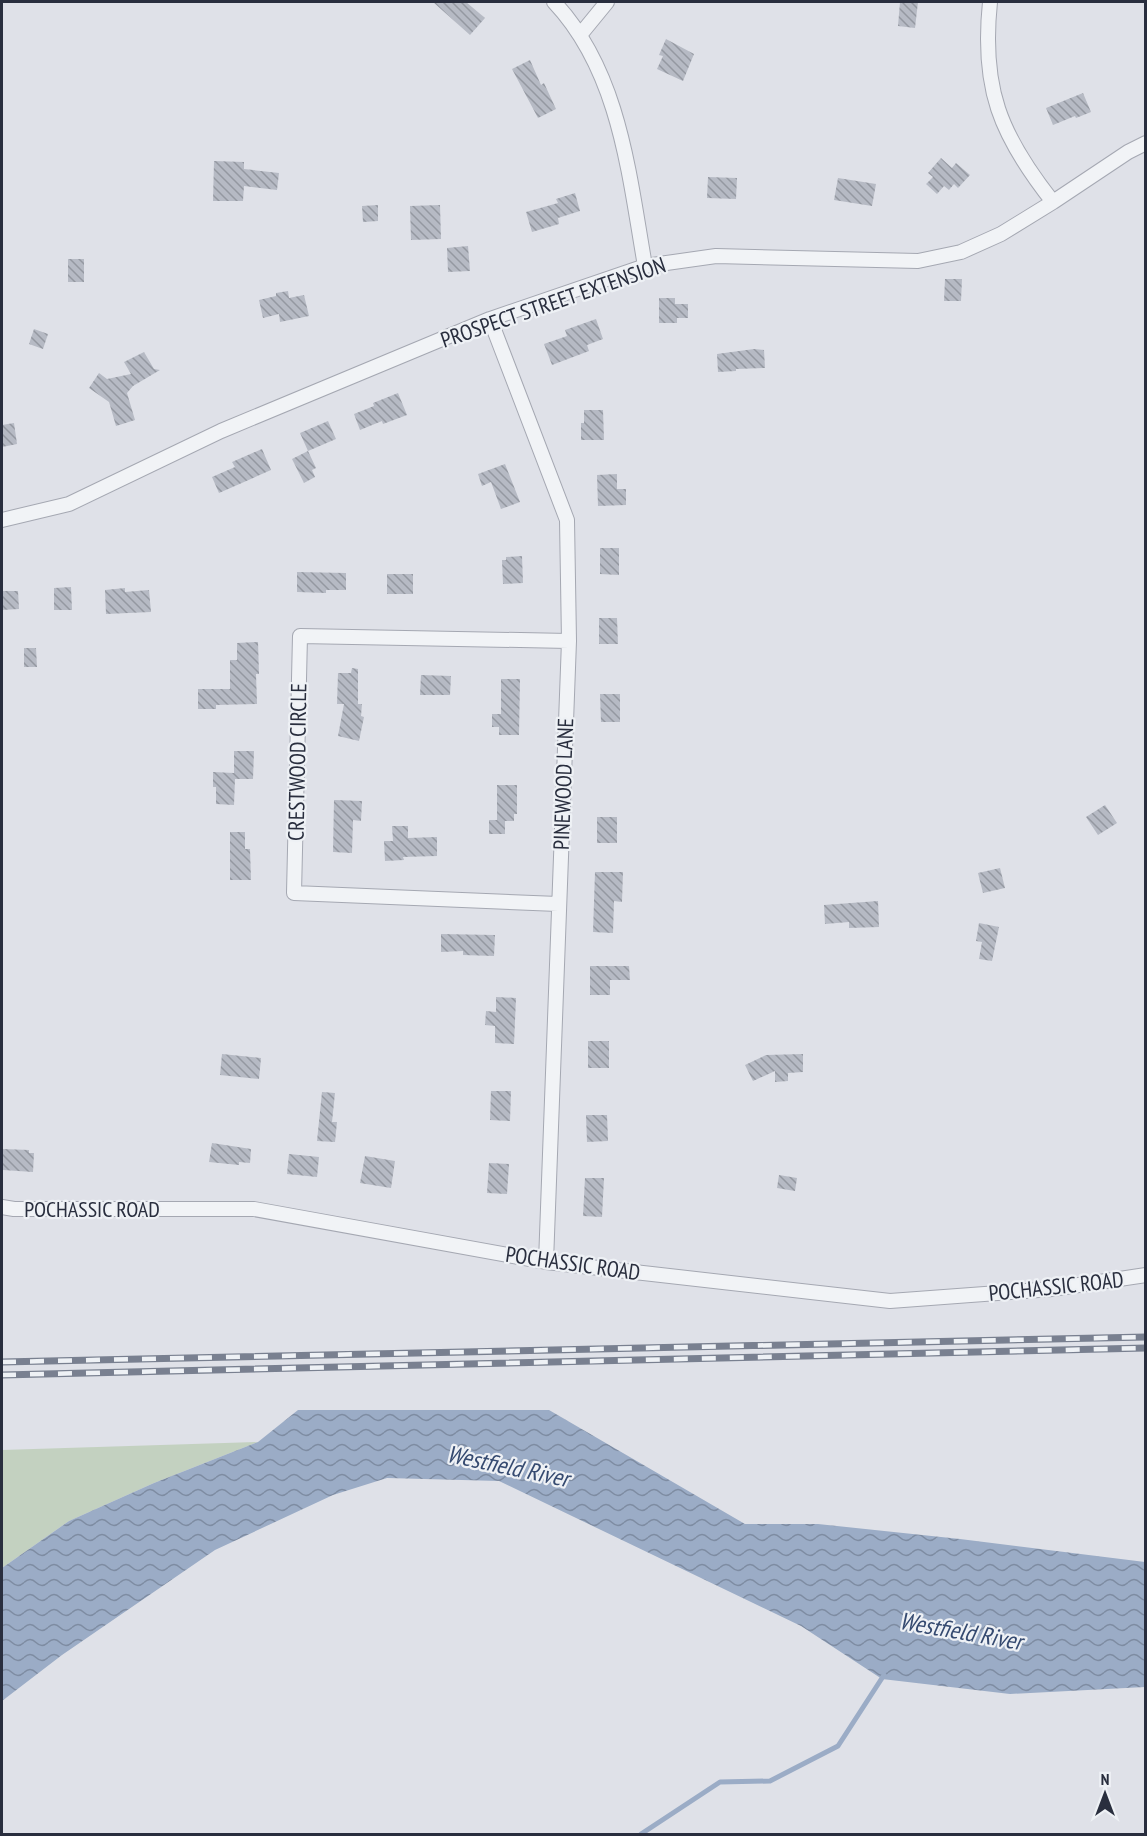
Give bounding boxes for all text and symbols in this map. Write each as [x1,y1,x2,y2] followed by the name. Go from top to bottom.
[437,250,669,354] street label: PROSPECT STREET EXTENSION
[282,683,312,841] street label: CRESTWOOD CIRCLE
[547,718,579,850] street label: PINEWOOD LANE
[24,1195,160,1223] street label: POCHASSIC ROAD
[504,1240,642,1286] street label: POCHASSIC ROAD
[987,1265,1125,1307] street label: POCHASSIC ROAD
[444,1438,575,1495] water label: Westfield River
[897,1605,1028,1658] water label: Westfield River
[1075,1764,1135,1824] north arrow
[1101,1769,1109,1789] text: N

